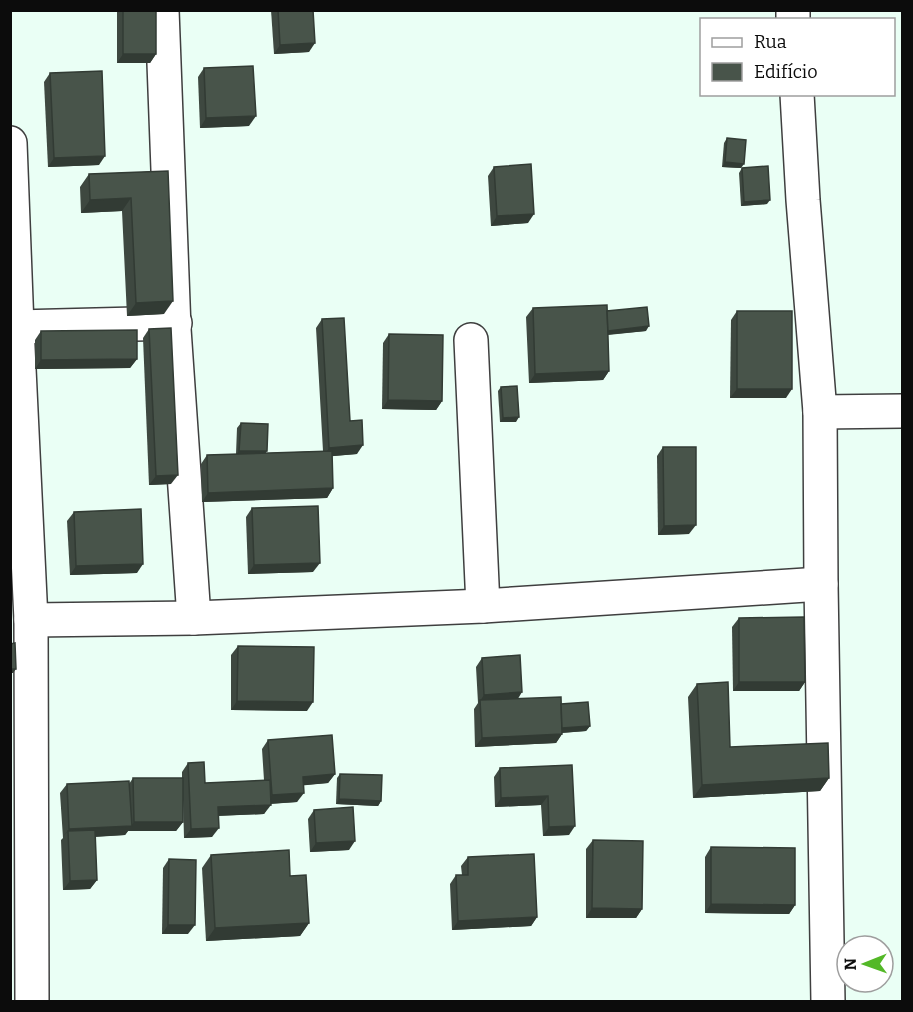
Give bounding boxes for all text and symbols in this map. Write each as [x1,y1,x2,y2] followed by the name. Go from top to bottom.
[700,18,895,96] legend
[754,31,787,53] text: Rua
[754,61,818,83] text: Edifício
[835,934,895,994] north arrow
[841,958,860,971] text: N

